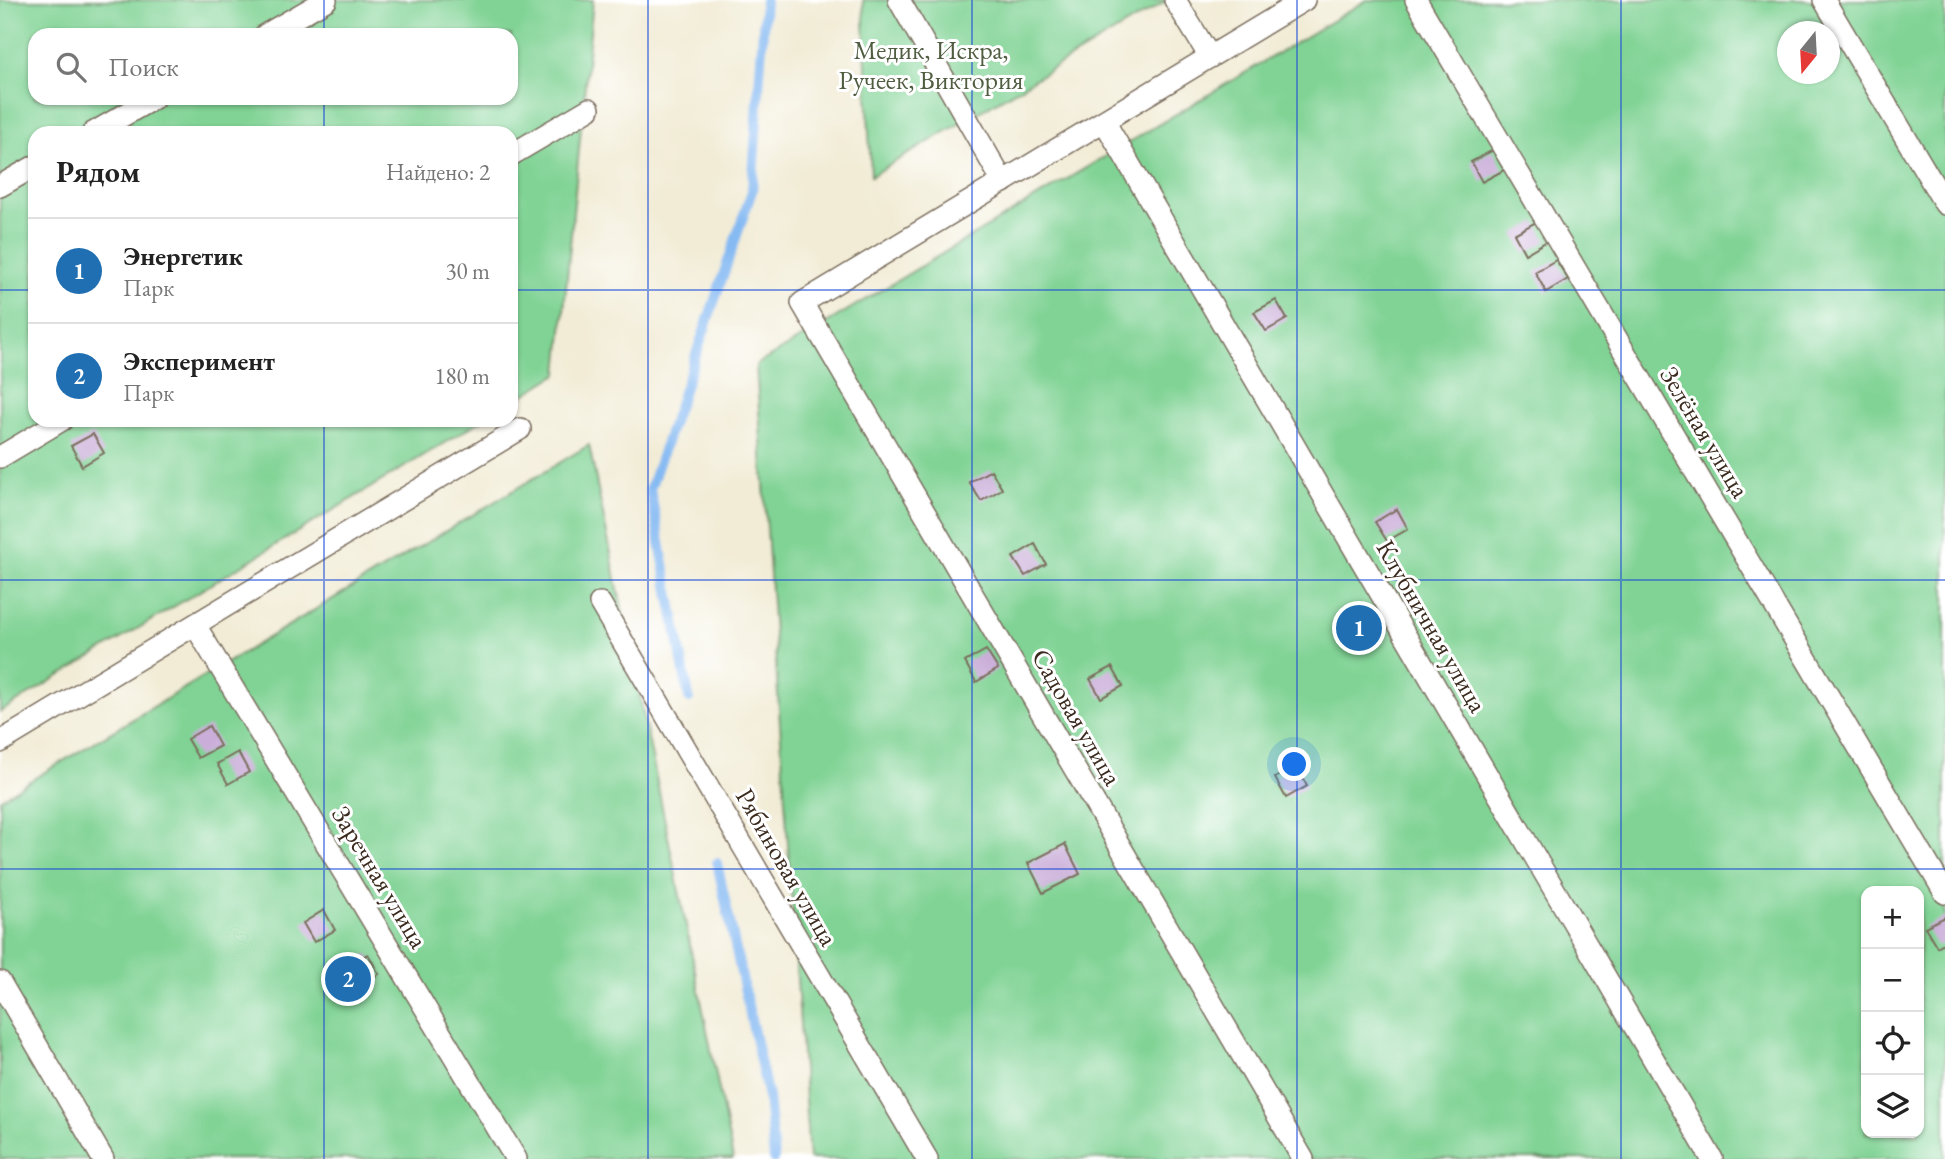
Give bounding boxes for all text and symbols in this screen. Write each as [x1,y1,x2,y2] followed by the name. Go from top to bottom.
[1777,21,1840,84] north arrow
[28,28,518,105] search box
[839,33,1023,97] park label: Медик, Искра, Ручеек, Виктория
[52,48,90,86] icon: search
[108,50,179,84] text: Поиск
[56,152,140,191] text: Рядом
[386,157,490,187] text: Найдено: 2
[123,239,243,273] text: Энергетик
[73,256,85,286] text: 1
[445,256,490,286] text: 30 m
[123,273,174,303] text: Парк
[123,344,275,378] text: Эксперимент
[1652,360,1758,505] street label: Зелёная улица
[73,361,85,391] text: 2
[434,361,490,391] text: 180 m
[123,378,174,408] text: Парк
[1369,534,1495,719] street label: Клубничная улица
[1336,602,1382,654] pin: 1
[1024,642,1130,792] street label: Садовая улица
[1277,747,1311,781] your location
[728,782,846,953] street label: Рябиновая улица
[324,800,436,955] street label: Заречная улица
[1861,886,1924,1138] map controls
[1861,886,1924,949] button: +
[1861,949,1924,1012] button: −
[325,953,371,1005] pin: 2
[1861,1012,1924,1075] button: locate
[1861,1075,1924,1138] button: layers

